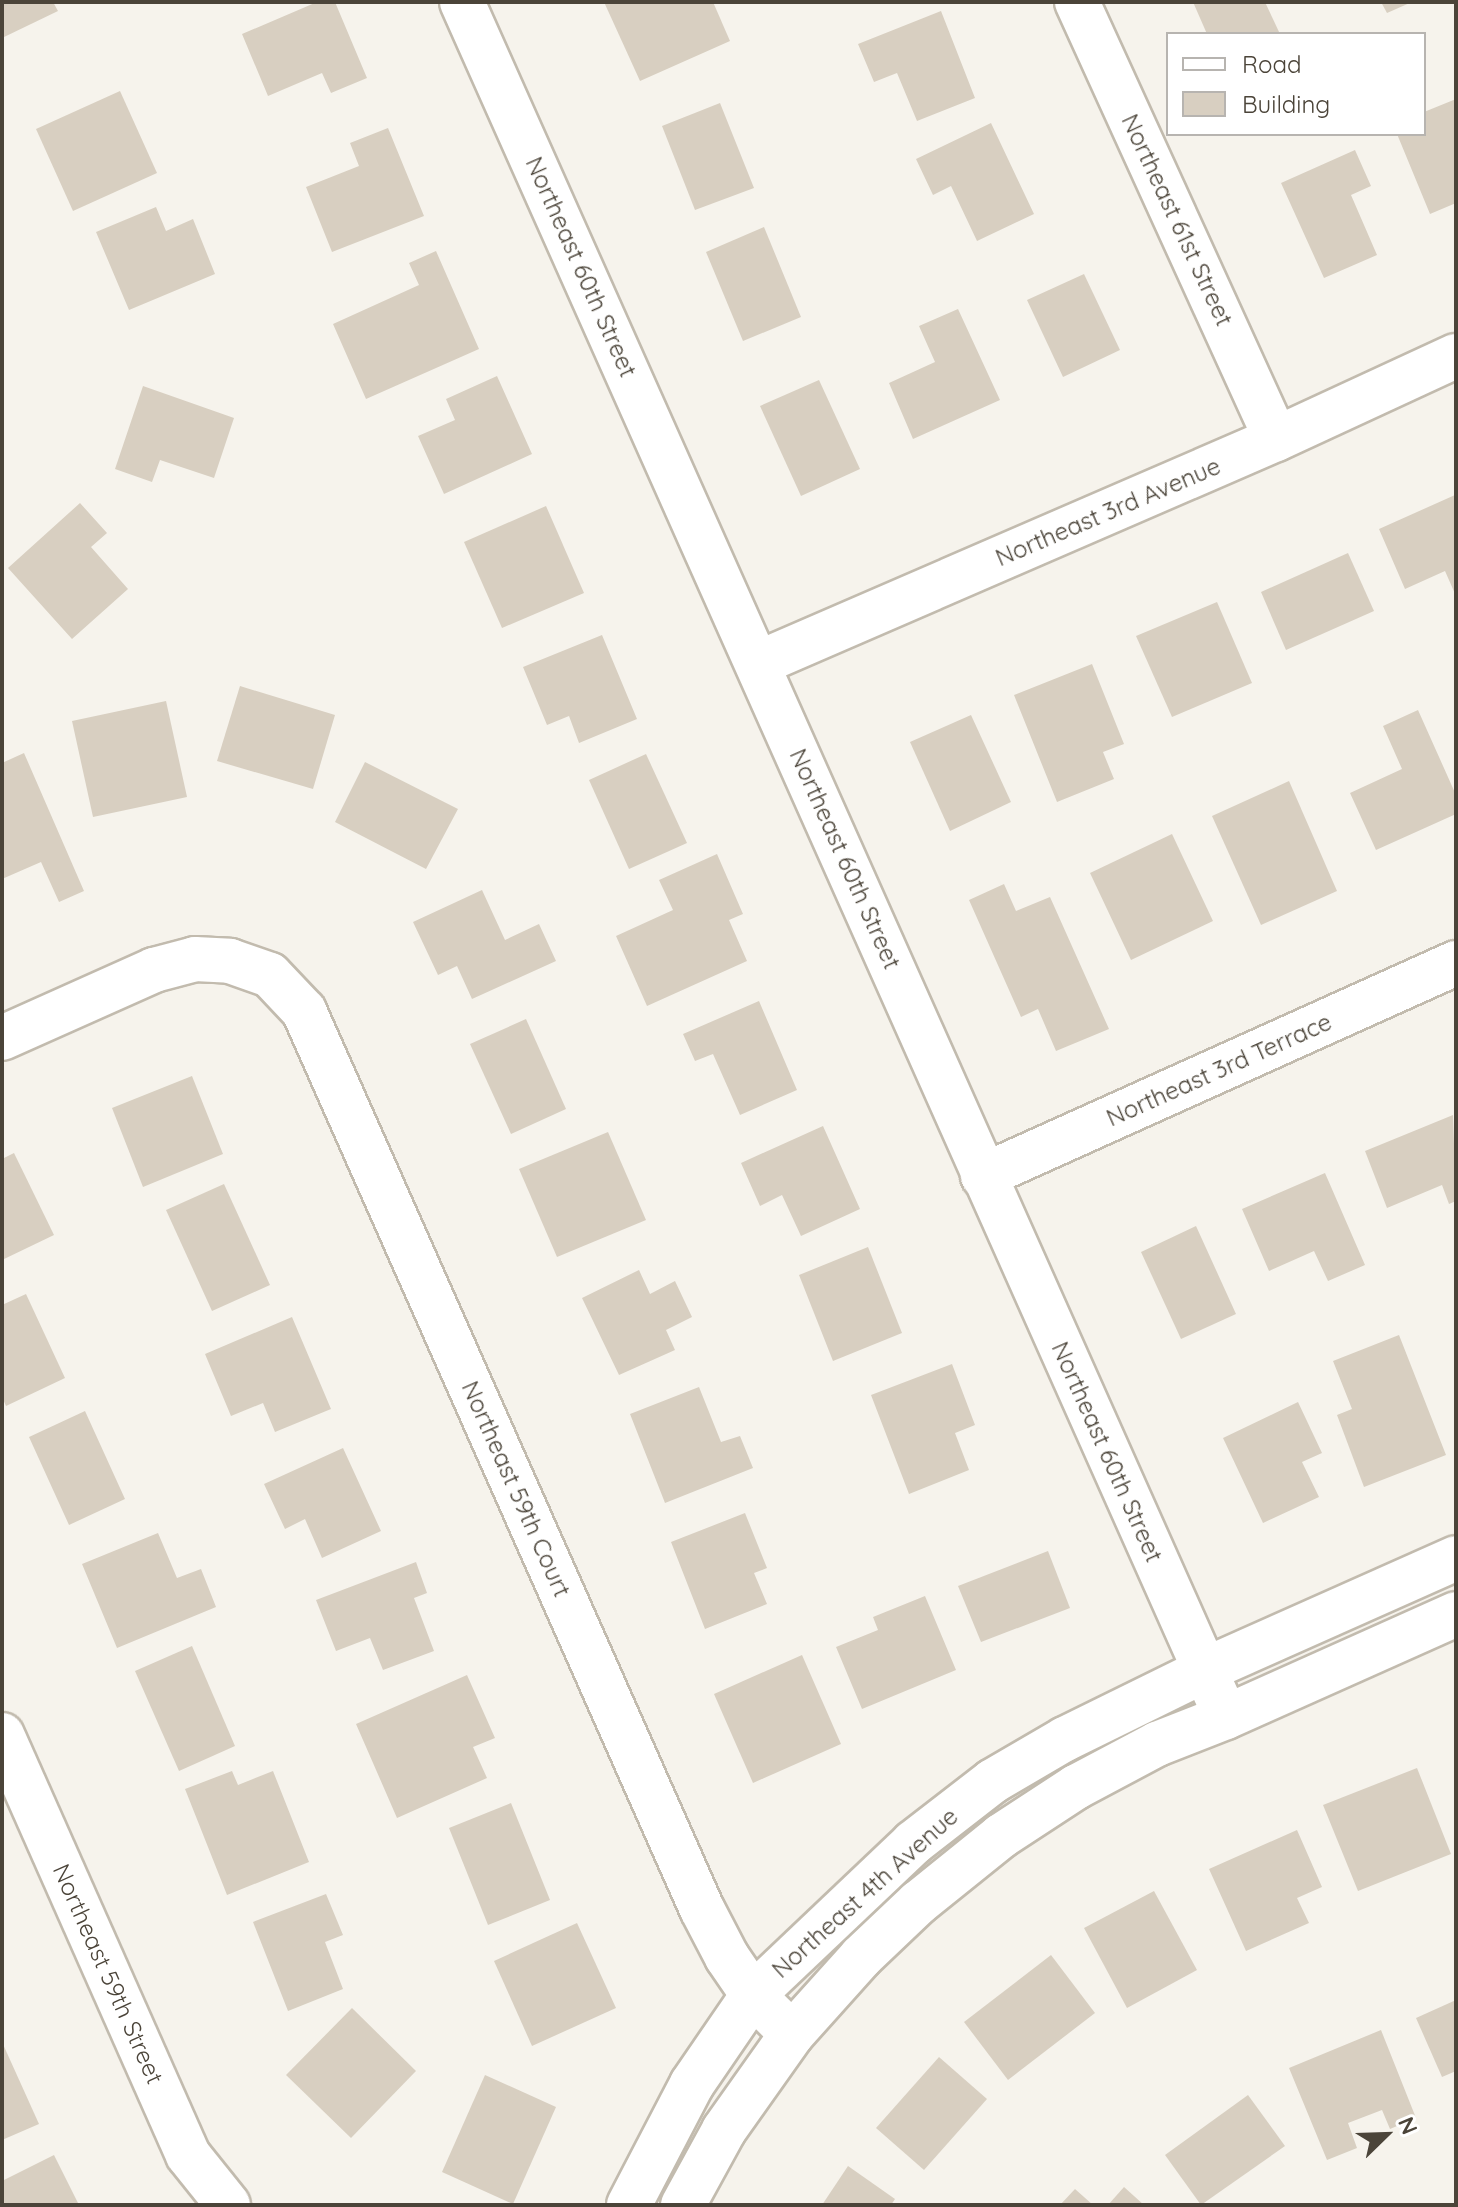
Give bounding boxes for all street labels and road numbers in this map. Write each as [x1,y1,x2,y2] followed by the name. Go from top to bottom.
[1115,110,1239,330] street label: Northeast 61st Street
[519,152,643,382] street label: Northeast 60th Street
[991,452,1225,572] street label: Northeast 3rd Avenue
[783,744,907,974] street label: Northeast 60th Street
[1102,1007,1336,1133] street label: Northeast 3rd Terrace
[1045,1337,1169,1567] street label: Northeast 60th Street
[455,1377,577,1601] street label: Northeast 59th Court
[766,1802,964,1984] street label: Northeast 4th Avenue
[47,1860,169,2088] street label: Northeast 59th Street

